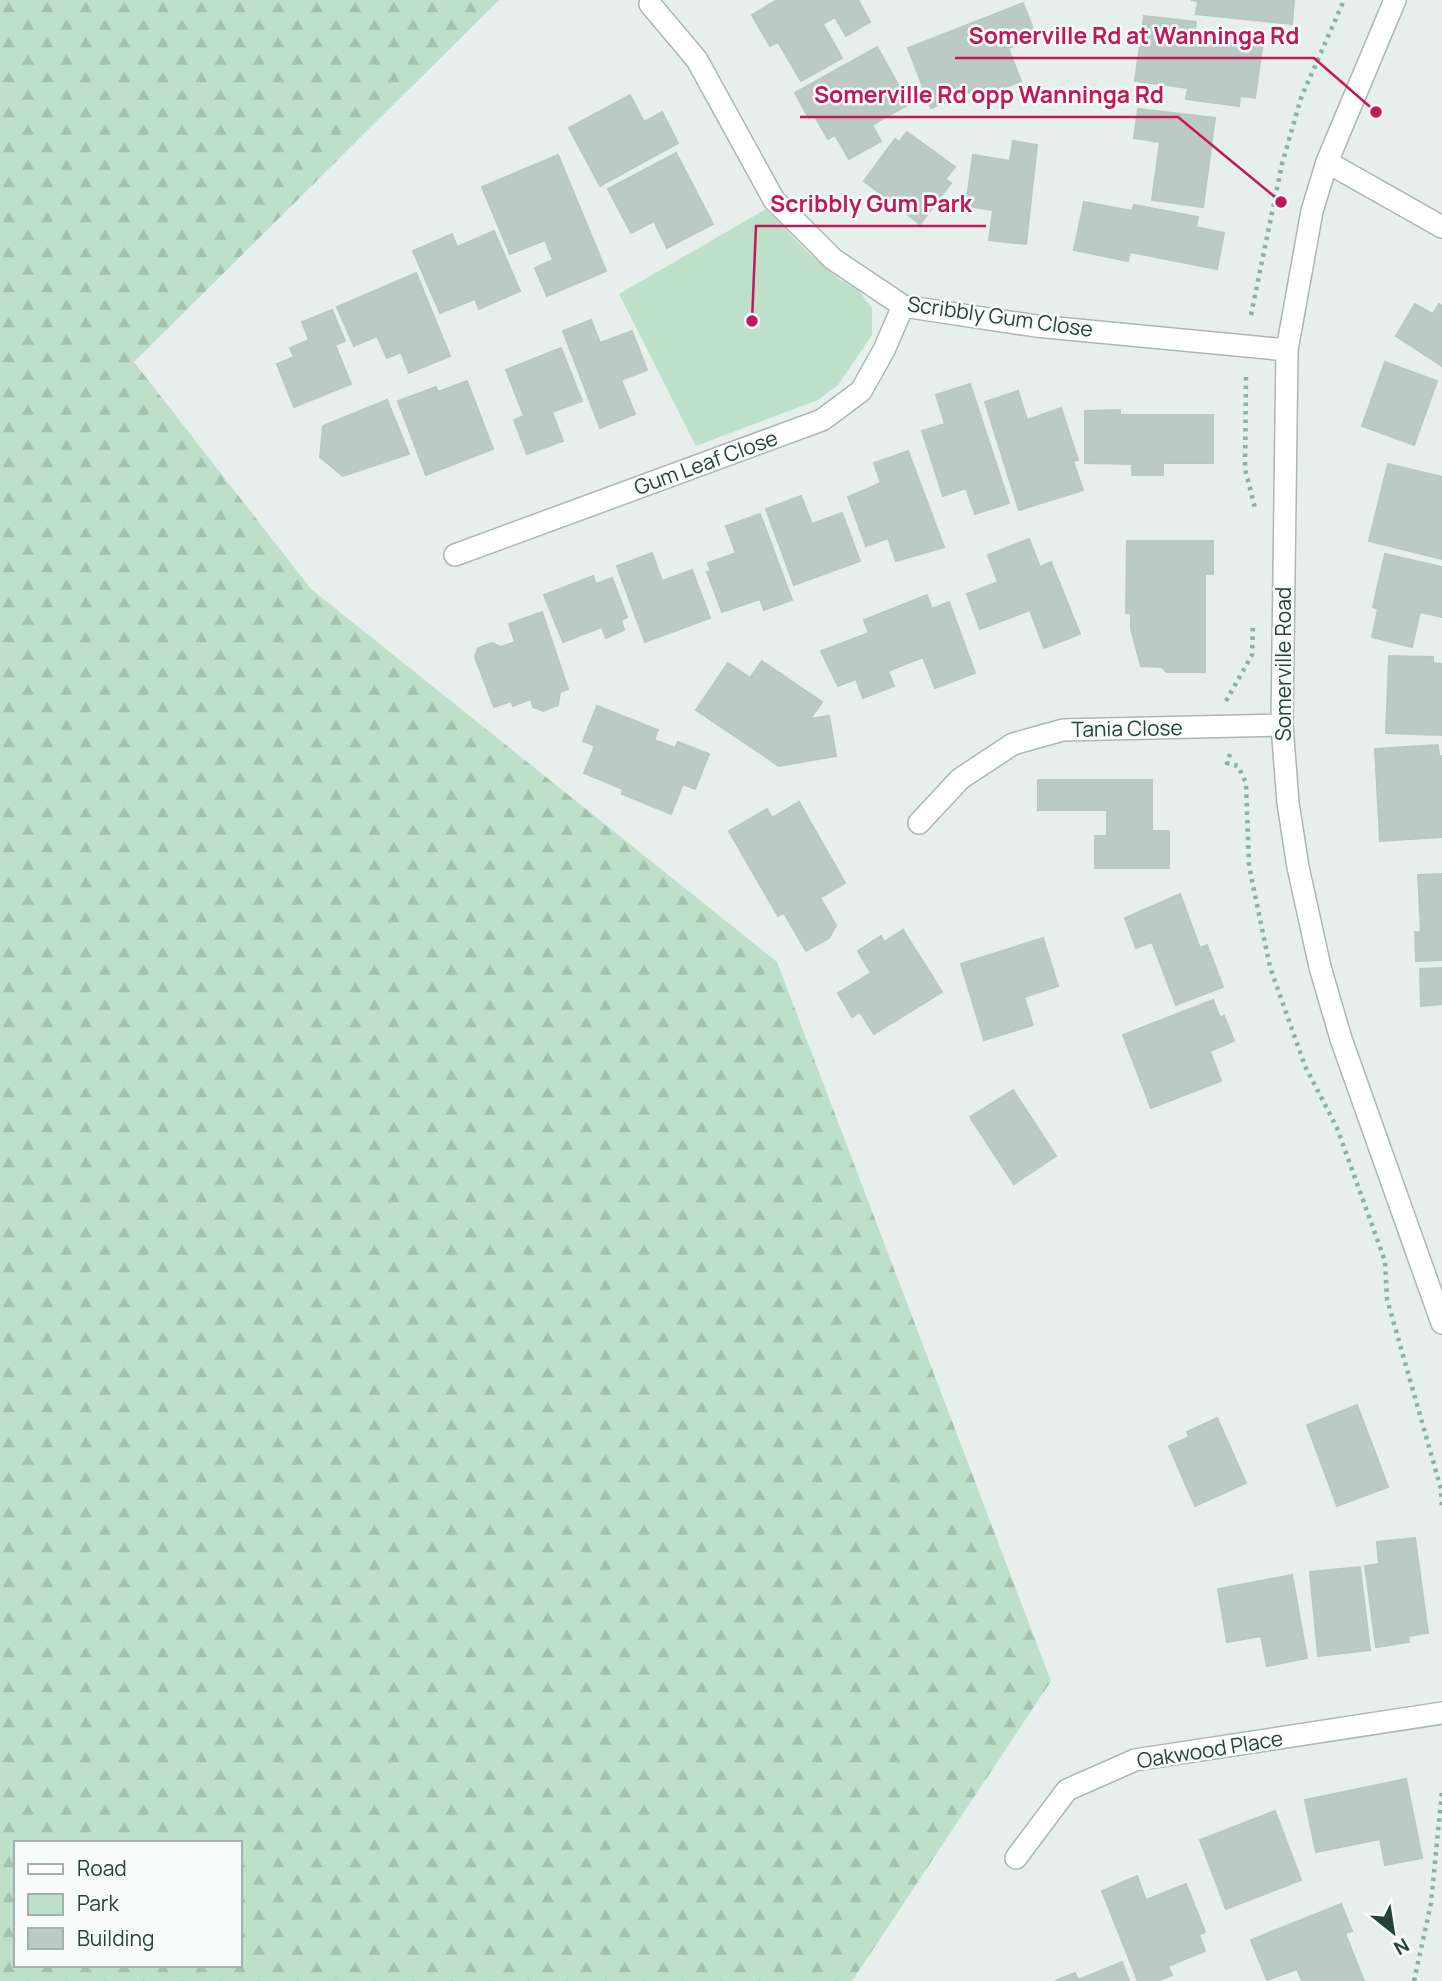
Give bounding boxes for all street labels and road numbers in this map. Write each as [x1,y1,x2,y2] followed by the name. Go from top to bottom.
[906,289,1095,343] street label: Scribbly Gum Close
[630,423,781,501] street label: Gum Leaf Close
[1269,587,1297,741] street label: Somerville Road
[1071,713,1183,743] street label: Tania Close
[1135,1724,1285,1774] street label: Oakwood Place

